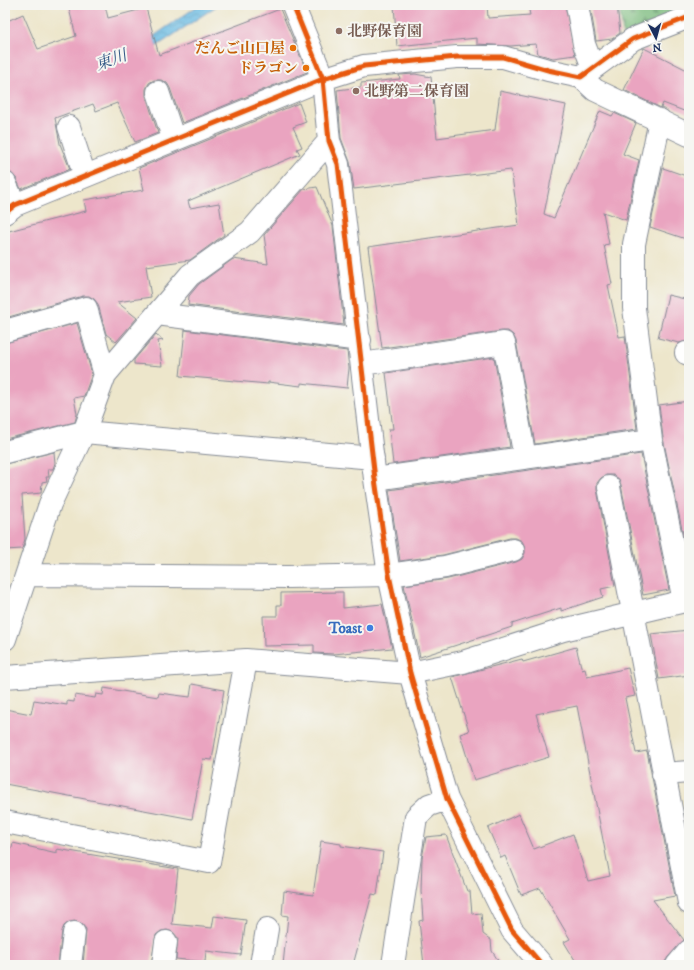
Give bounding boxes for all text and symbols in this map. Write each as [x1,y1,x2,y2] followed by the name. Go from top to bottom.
[636,18,676,58] north arrow
[347,22,422,41] place label: 北野保育園
[334,26,344,36] marker: 北野保育園
[195,39,285,58] place label: だんご山口屋
[652,40,662,54] text: N
[288,43,298,53] marker: だんご山口屋
[93,44,131,75] water label: 東川
[238,59,298,78] place label: ドラゴン
[301,63,311,73] marker: ドラゴン
[364,82,469,101] place label: 北野第二保育園
[351,86,361,96] marker: 北野第二保育園
[328,619,362,638] place label: Toast
[365,623,375,633] marker: Toast

